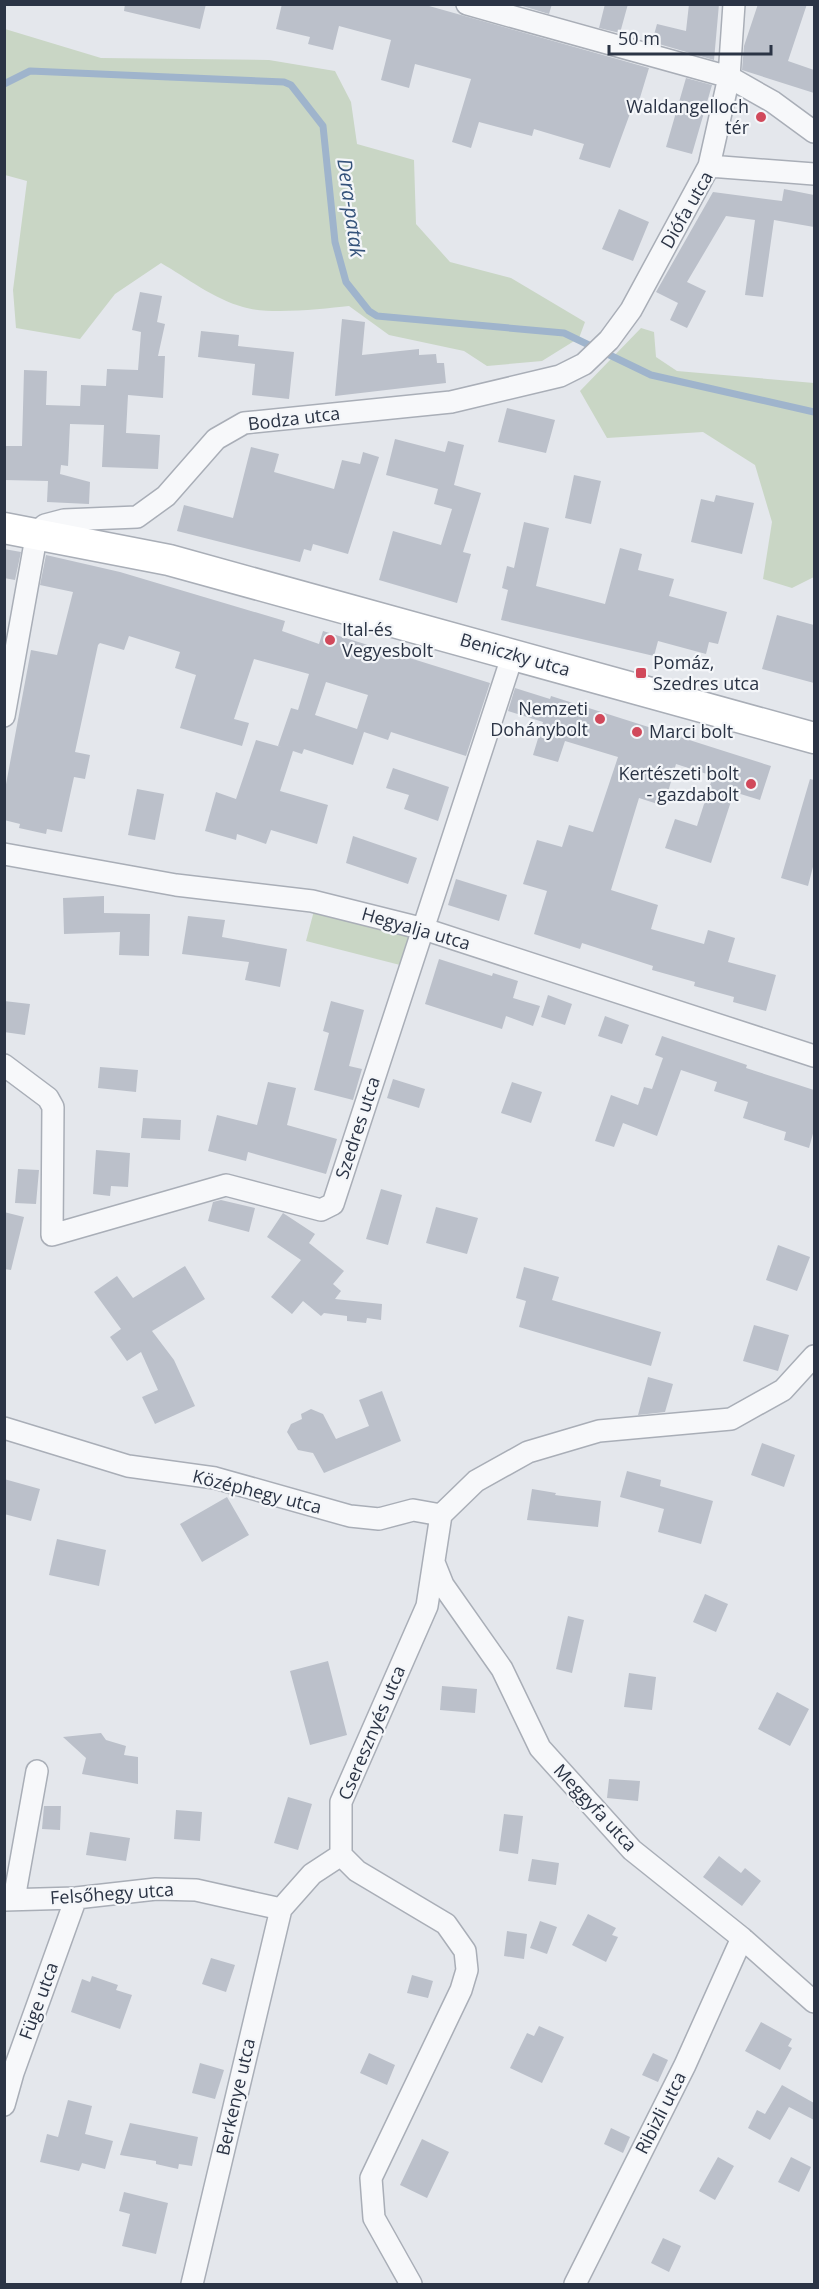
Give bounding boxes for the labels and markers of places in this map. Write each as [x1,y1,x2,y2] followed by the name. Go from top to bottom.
[626,94,750,139] place label: Waldangelloch tér
[754,110,768,124] marker: Waldangelloch tér
[342,617,433,662] place label: Ital-és Vegyesbolt
[323,633,337,647] marker: Ital-és Vegyesbolt
[653,650,759,695] place label: Pomáz, Szedres utca
[634,666,648,680] marker: Pomáz, Szedres utca
[490,696,588,741] place label: Nemzeti Dohánybolt
[593,712,607,726] marker: Nemzeti Dohánybolt
[649,719,733,743] place label: Marci bolt
[630,725,644,739] marker: Marci bolt
[618,761,739,806] place label: Kertészeti bolt - gazdabolt
[744,777,758,791] marker: Kertészeti bolt - gazdabolt

